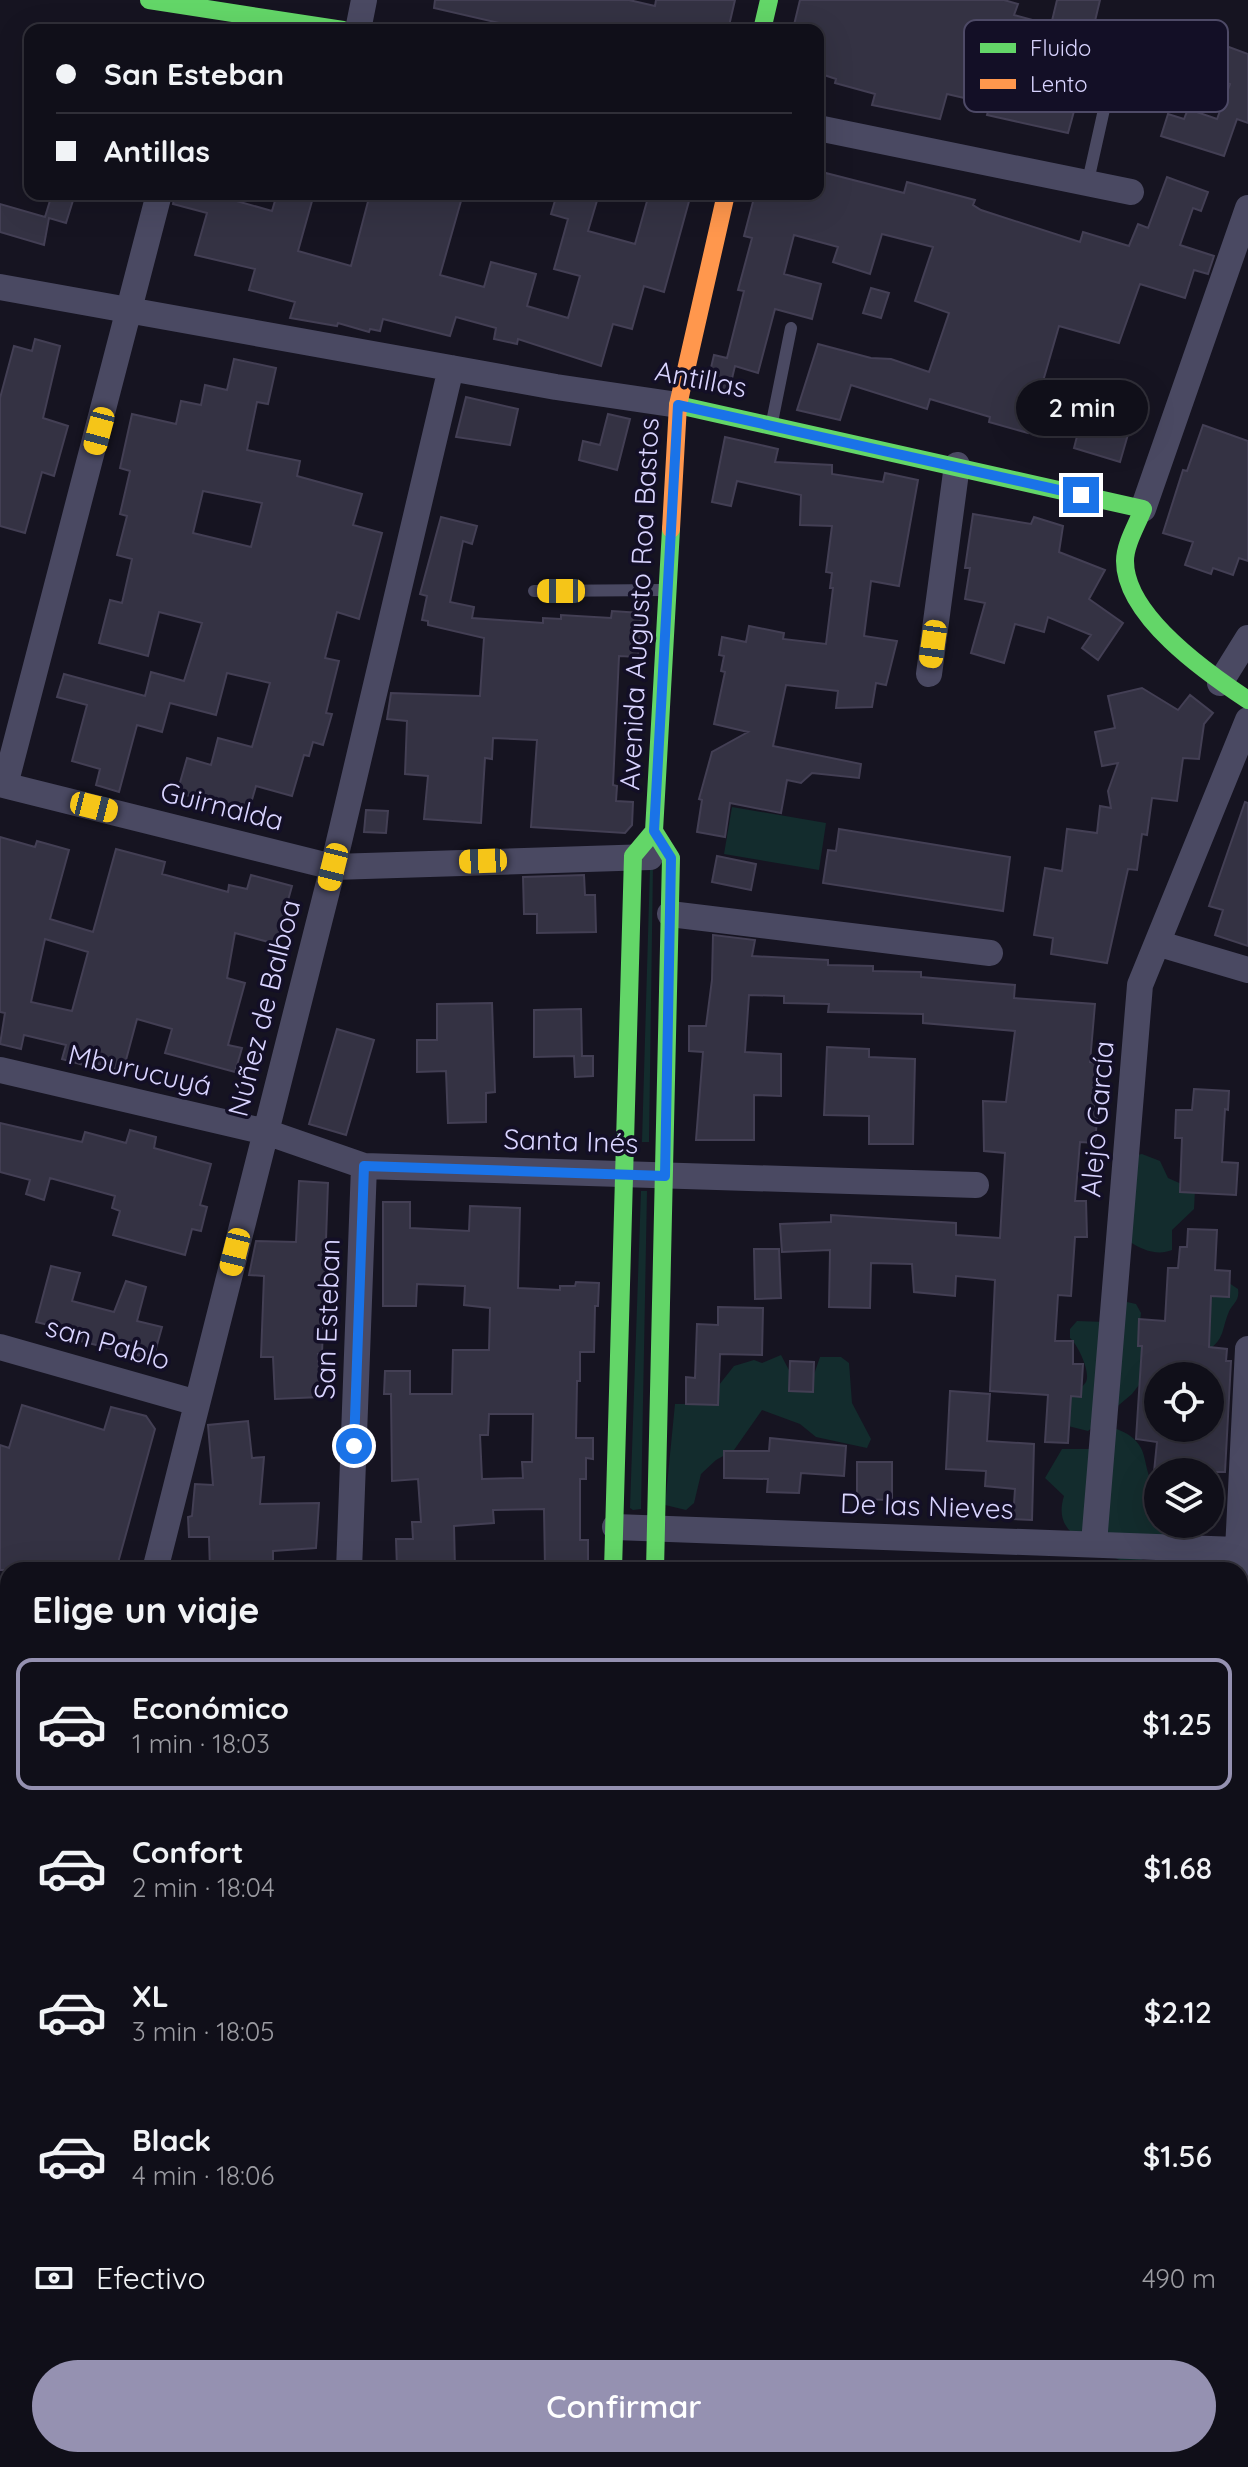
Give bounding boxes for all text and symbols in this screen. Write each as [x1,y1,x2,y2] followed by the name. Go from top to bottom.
[964,20,1228,112] legend
[1030,34,1091,62] text: Fluido
[104,55,284,93] text: San Esteban
[1030,70,1088,98] text: Lento
[104,132,210,170] text: Antillas
[652,352,750,405] street label: Antillas
[1015,379,1147,435] callout: 2 min
[1048,391,1116,424] text: 2 min
[81,405,117,457] car
[611,417,666,791] street label: Avenida Augusto Roa Bastos
[1063,477,1099,513] route end
[537,579,585,603] car
[918,619,948,669] car
[157,773,287,838] street label: Guirnalda
[68,790,120,824] car
[316,841,350,893] car
[459,848,507,874] car
[220,896,307,1120] street label: Núñez de Balboa
[65,1036,215,1103] street label: Mburucuyá
[1072,1039,1121,1199] street label: Alejo García
[503,1121,639,1160] street label: Santa Inés
[218,1226,252,1278] car
[306,1238,347,1400] street label: San Esteban
[42,1308,174,1377] street label: san Pablo
[1144,1362,1224,1538] map controls
[1144,1362,1224,1442] button: locate
[336,1428,372,1464] route start
[1144,1458,1224,1538] button: layers
[840,1485,1014,1526] street label: De las Nieves
[32,1587,260,1632] text: Elige un viaje
[36,1688,108,1760] icon: car
[132,1689,289,1727] text: Económico
[1142,1705,1212,1743] text: $1.25
[132,1727,270,1760] text: 1 min · 18:03
[36,1832,108,1904] icon: car
[132,1833,244,1871] text: Confort
[1143,1849,1212,1887] text: $1.68
[132,1871,275,1904] text: 2 min · 18:04
[36,1976,108,2048] icon: car
[132,1977,169,2015] text: XL
[1144,1993,1212,2031] text: $2.12
[132,2015,274,2048] text: 3 min · 18:05
[36,2120,108,2192] icon: car
[132,2121,211,2159] text: Black
[1143,2137,1212,2175] text: $1.56
[132,2159,274,2192] text: 4 min · 18:06
[32,2256,76,2300] icon: cash
[96,2259,206,2297] text: Efectivo
[1142,2262,1216,2295] text: 490 m
[32,2360,1216,2452] button: Confirmar

